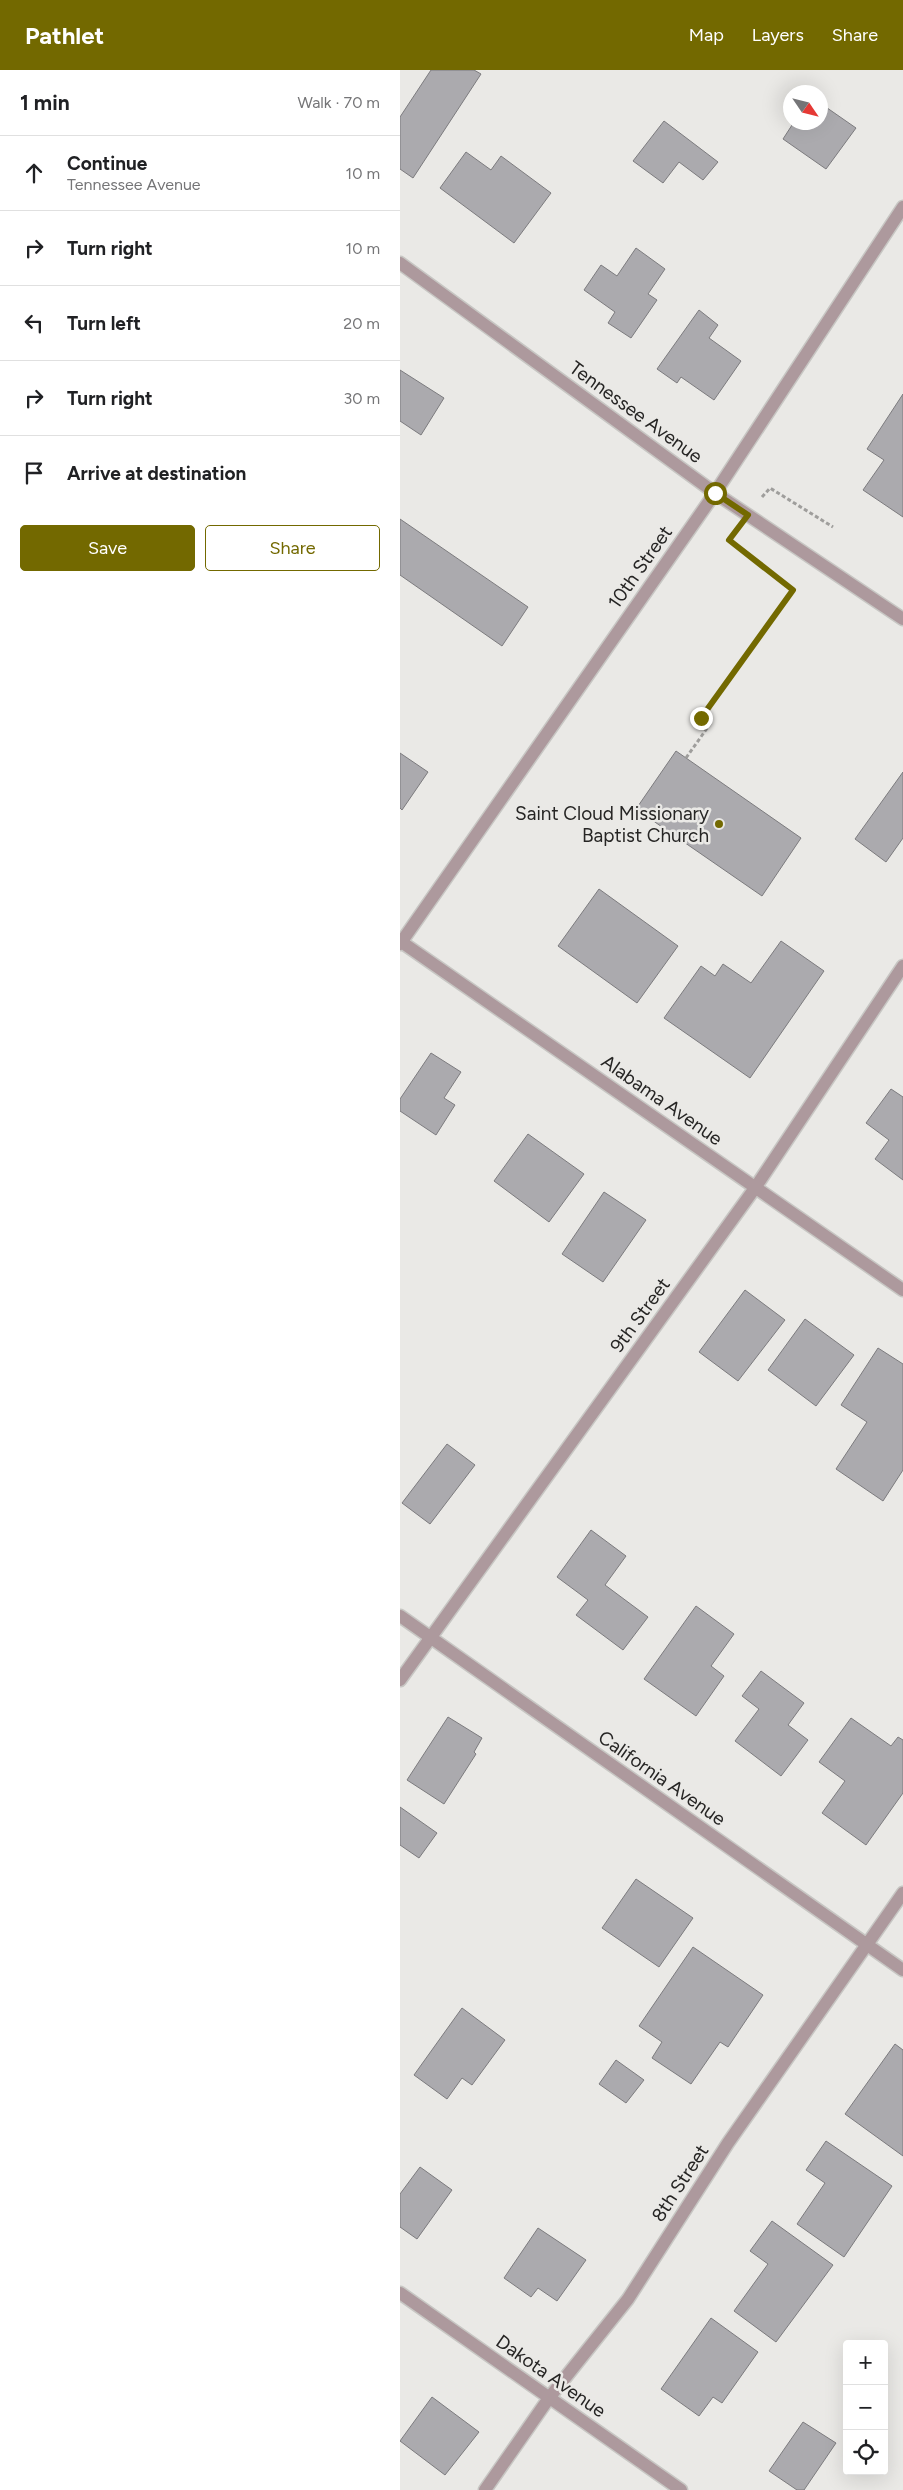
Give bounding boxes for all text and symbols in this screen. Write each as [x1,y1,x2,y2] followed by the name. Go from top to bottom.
[25,21,104,50] text: Pathlet
[689,24,724,46] text: Map
[752,24,804,46] text: Layers
[832,24,878,46] text: Share
[783,85,828,130] north arrow
[20,90,70,115] text: 1 min
[297,93,380,112] text: Walk · 70 m
[67,152,147,175] text: Continue
[20,159,48,187] icon: ahead
[346,164,380,183] text: 10 m
[67,175,201,194] text: Tennessee Avenue
[20,234,48,262] icon: right
[67,237,153,260] text: Turn right
[346,239,380,258] text: 10 m
[20,309,48,337] icon: left
[67,312,141,335] text: Turn left
[343,314,380,333] text: 20 m
[565,356,707,468] street label: Tennessee Avenue
[20,384,48,412] icon: right
[67,387,153,410] text: Turn right
[343,389,380,408] text: 30 m
[20,459,48,487] icon: arrive
[67,462,246,485] text: Arrive at destination
[704,482,727,505] route start
[603,521,677,613] street label: 10th Street
[20,525,195,571] button: Save
[205,525,380,571] button: Share
[690,707,713,730] route end
[515,802,709,847] place label: Saint Cloud Missionary Baptist Church
[713,818,725,830] marker: Saint Cloud Missionary Baptist Church
[597,1050,727,1150] street label: Alabama Avenue
[605,1273,675,1357] street label: 9th Street
[594,1726,730,1830] street label: California Avenue
[647,2140,713,2226] street label: 8th Street
[492,2330,610,2422] street label: Dakota Avenue
[843,2340,888,2475] map controls
[843,2340,888,2385] button: +
[843,2385,888,2430] button: −
[843,2430,888,2475] button: locate

